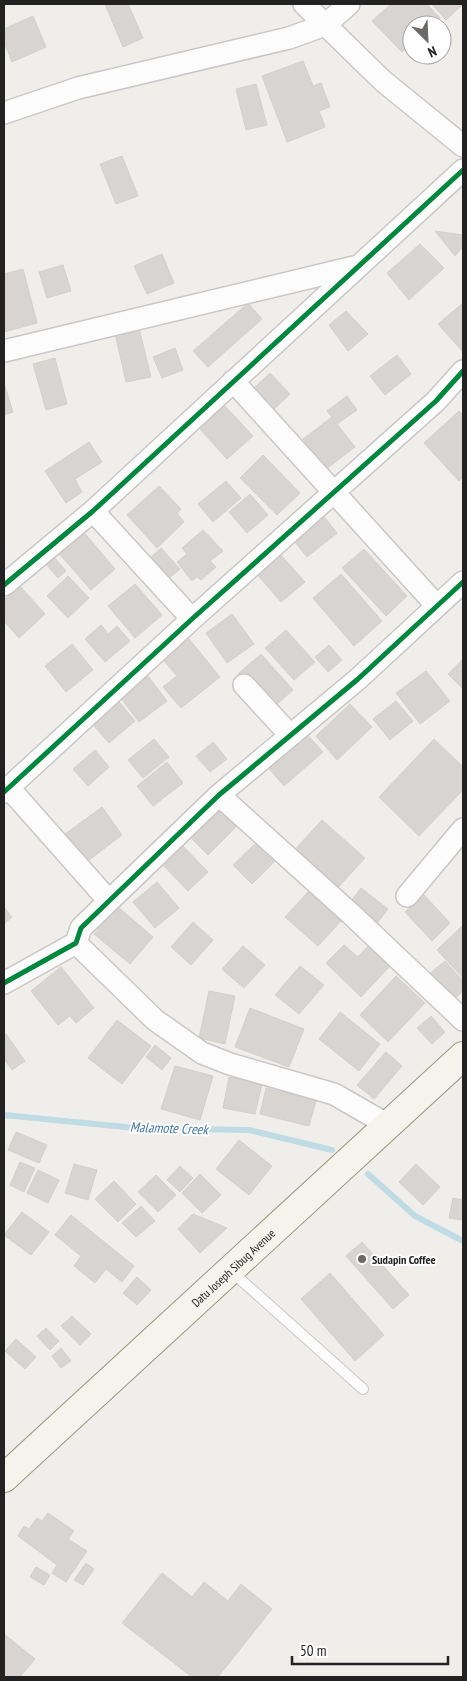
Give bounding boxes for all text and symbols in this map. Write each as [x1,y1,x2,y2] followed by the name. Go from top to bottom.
[402,15,452,65] north arrow
[425,42,439,62] text: N
[130,1118,210,1138] water label: Malamote Creek
[188,1225,278,1310] street label: Datu Joseph Sibug Avenue
[372,1252,436,1267] place label: Sudapin Coffee
[356,1253,368,1265] marker: Sudapin Coffee
[292,1634,448,1666] scale bar
[300,1641,326,1660] text: 50 m

